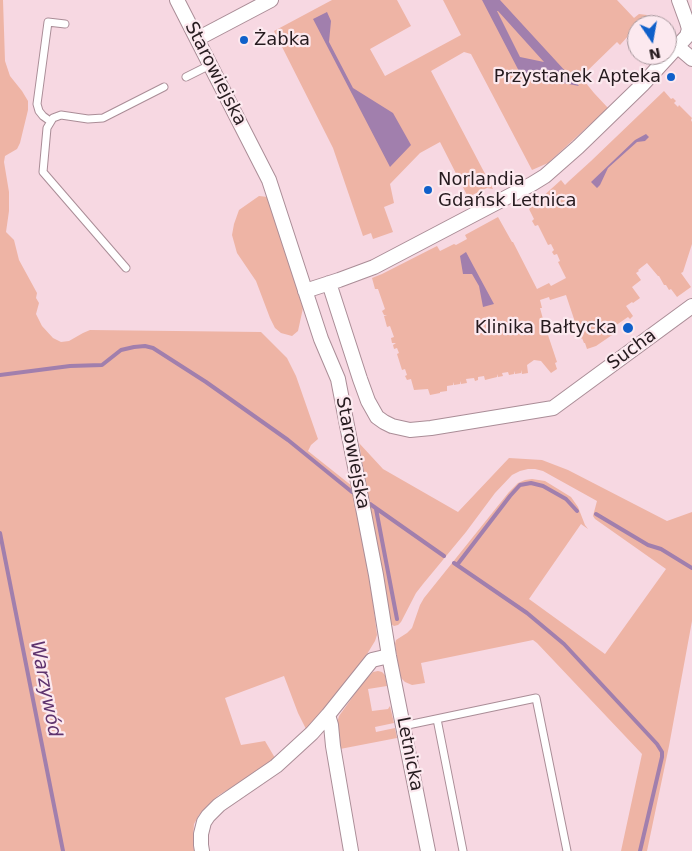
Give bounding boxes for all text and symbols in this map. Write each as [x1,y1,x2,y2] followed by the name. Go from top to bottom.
[627,15,677,65] north arrow
[180,18,250,130] street label: Starowiejska
[254,29,310,51] place label: Żabka
[238,34,250,46] marker: Żabka
[648,45,662,63] text: N
[494,66,661,88] place label: Przystanek Apteka
[665,71,677,83] marker: Przystanek Apteka
[438,169,577,212] place label: Norlandia Gdańsk Letnica
[422,184,434,196] marker: Norlandia Gdańsk Letnica
[475,317,617,339] place label: Klinika Bałtycka
[621,321,635,335] marker: Klinika Bałtycka
[603,325,661,375] street label: Sucha
[331,395,373,511] street label: Starowiejska
[24,639,66,739] water label: Warzywód
[391,715,427,793] street label: Letnicka

